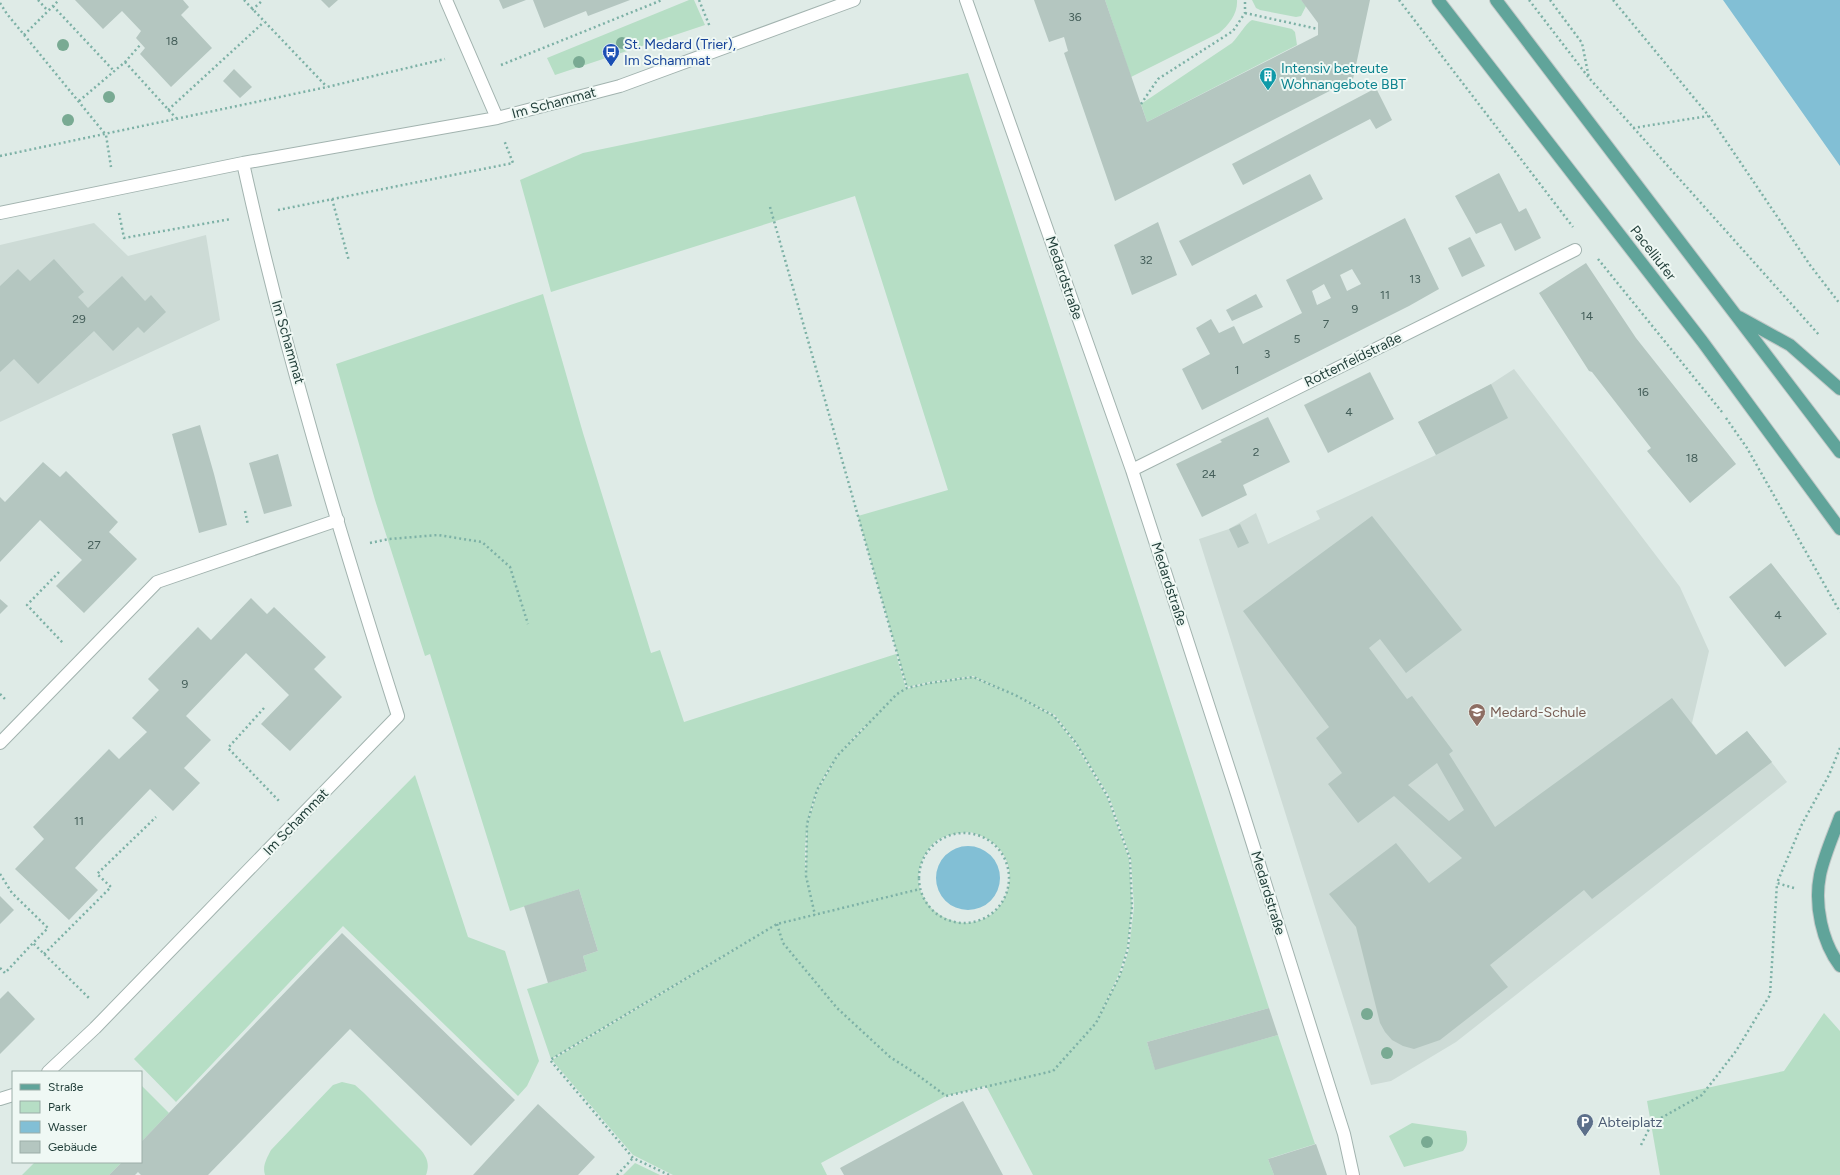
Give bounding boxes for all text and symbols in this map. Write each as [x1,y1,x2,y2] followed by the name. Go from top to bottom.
[1068,10,1082,24] house number: 36
[166,34,178,48] house number: 18
[624,36,736,69] place label: St. Medard (Trier), Im Schammat
[601,42,621,67] bus stop icon: St. Medard (Trier), Im Schammat
[1281,60,1406,93] place label: Intensiv betreute Wohnangebote BBT
[1258,66,1278,91] building icon: Intensiv betreute Wohnangebote BBT
[510,84,598,122] street label: Im Schammat
[1626,222,1680,284] street label: Pacelliufer
[1042,234,1086,322] street label: Medardstraße
[1139,253,1153,267] house number: 32
[1409,272,1421,286] house number: 13
[1380,288,1390,302] house number: 11
[268,298,308,386] street label: Im Schammat
[1352,302,1359,316] house number: 9
[1581,309,1594,323] house number: 14
[72,312,86,326] house number: 29
[1323,317,1330,331] house number: 7
[1302,329,1405,391] street label: Rottenfeldstraße
[1294,332,1301,346] house number: 5
[1264,347,1270,361] house number: 3
[1235,363,1239,377] house number: 1
[1637,385,1649,399] house number: 16
[1345,405,1353,419] house number: 4
[1253,445,1259,459] house number: 2
[1686,451,1698,465] house number: 18
[1202,467,1217,481] house number: 24
[87,538,101,552] house number: 27
[1147,540,1191,628] street label: Medardstraße
[1774,608,1782,622] house number: 4
[182,677,189,691] house number: 9
[1467,702,1487,727] school or university icon: Medard-Schule
[1490,704,1586,721] place label: Medard-Schule
[260,785,332,859] street label: Im Schammat
[74,814,84,828] house number: 11
[1247,849,1289,937] street label: Medardstraße
[12,1071,142,1163] legend
[48,1080,84,1094] text: Straße
[48,1100,71,1114] text: Park
[1575,1112,1595,1137] parking icon: Abteiplatz
[1598,1114,1663,1131] place label: Abteiplatz
[48,1120,87,1134] text: Wasser
[48,1140,98,1154] text: Gebäude

